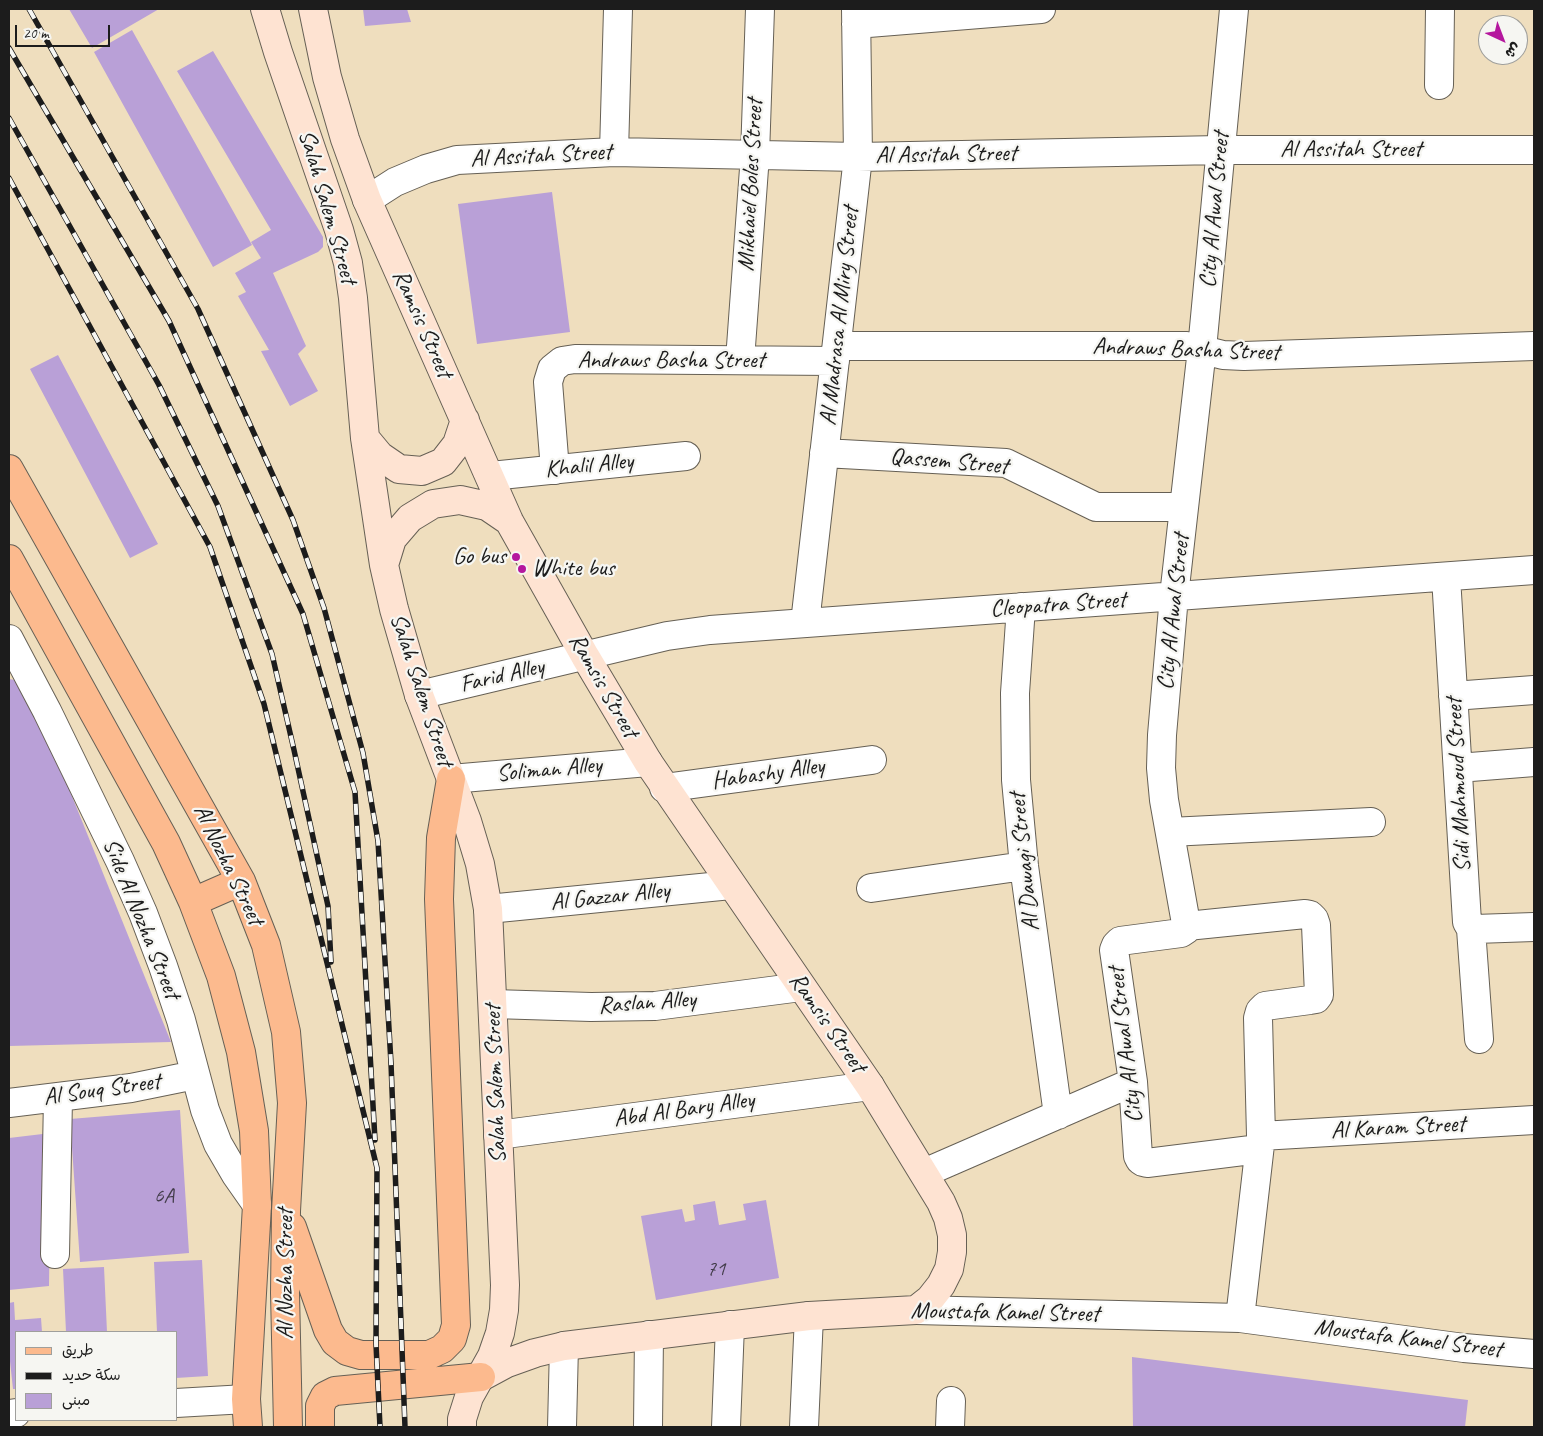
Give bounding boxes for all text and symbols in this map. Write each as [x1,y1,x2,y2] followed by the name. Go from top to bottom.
[18,15,112,47] scale bar
[1478,15,1528,65] north arrow
[23,24,49,43] text: 20 m
[1501,39,1524,62] text: ش
[732,98,770,272] street label: Mikhaiel Boles Street
[291,127,363,287] street label: Salah Salem Street
[1194,131,1236,289] street label: City Al Awal Street
[1280,136,1422,164] street label: Al Assitah Street
[470,138,612,174] street label: Al Assitah Street
[875,139,1017,171] street label: Al Assitah Street
[814,205,866,427] street label: Al Madrasa Al Miry Street
[385,265,459,383] street label: Ramsis Street
[1092,332,1280,368] street label: Andraws Basha Street
[577,347,765,375] street label: Andraws Basha Street
[889,443,1009,481] street label: Qassem Street
[544,447,634,485] street label: Khalil Alley
[1151,533,1197,691] street label: City Al Awal Street
[453,543,506,571] place label: Go bus
[510,551,522,563] marker: Go bus
[532,555,614,583] place label: White bus
[516,563,528,575] marker: White bus
[989,586,1127,624] street label: Cleopatra Street
[383,610,459,770] street label: Salah Salem Street
[562,629,644,743] street label: Ramsis Street
[457,652,547,700] street label: Farid Alley
[1440,697,1478,873] street label: Sidi Mahmoud Street
[495,751,603,789] street label: Soliman Alley
[710,752,826,796] street label: Habashy Alley
[1003,791,1047,933] street label: Al Dawagi Street
[186,800,270,930] street label: Al Nozha Street
[96,835,186,1003] street label: Side Al Nozha Street
[549,876,671,918] street label: Al Gazzar Alley
[1102,965,1150,1125] street label: City Al Awal Street
[782,967,872,1079] street label: Ramsis Street
[597,985,697,1021] street label: Raslan Alley
[479,1004,513,1164] street label: Salah Salem Street
[42,1068,162,1112] street label: Al Souq Street
[612,1086,756,1134] street label: Abd Al Bary Alley
[1330,1110,1466,1146] street label: Al Karam Street
[154,1183,174,1209] house number: 6A
[272,1209,300,1339] street label: Al Nozha Street
[707,1256,725,1282] house number: 71
[910,1297,1100,1329] street label: Moustafa Kamel Street
[1313,1313,1503,1365] street label: Moustafa Kamel Street
[15,1331,178,1421] legend
[62,1341,94,1360] text: طريق
[62,1366,121,1385] text: سكة حديد
[62,1391,90,1410] text: مبنى

